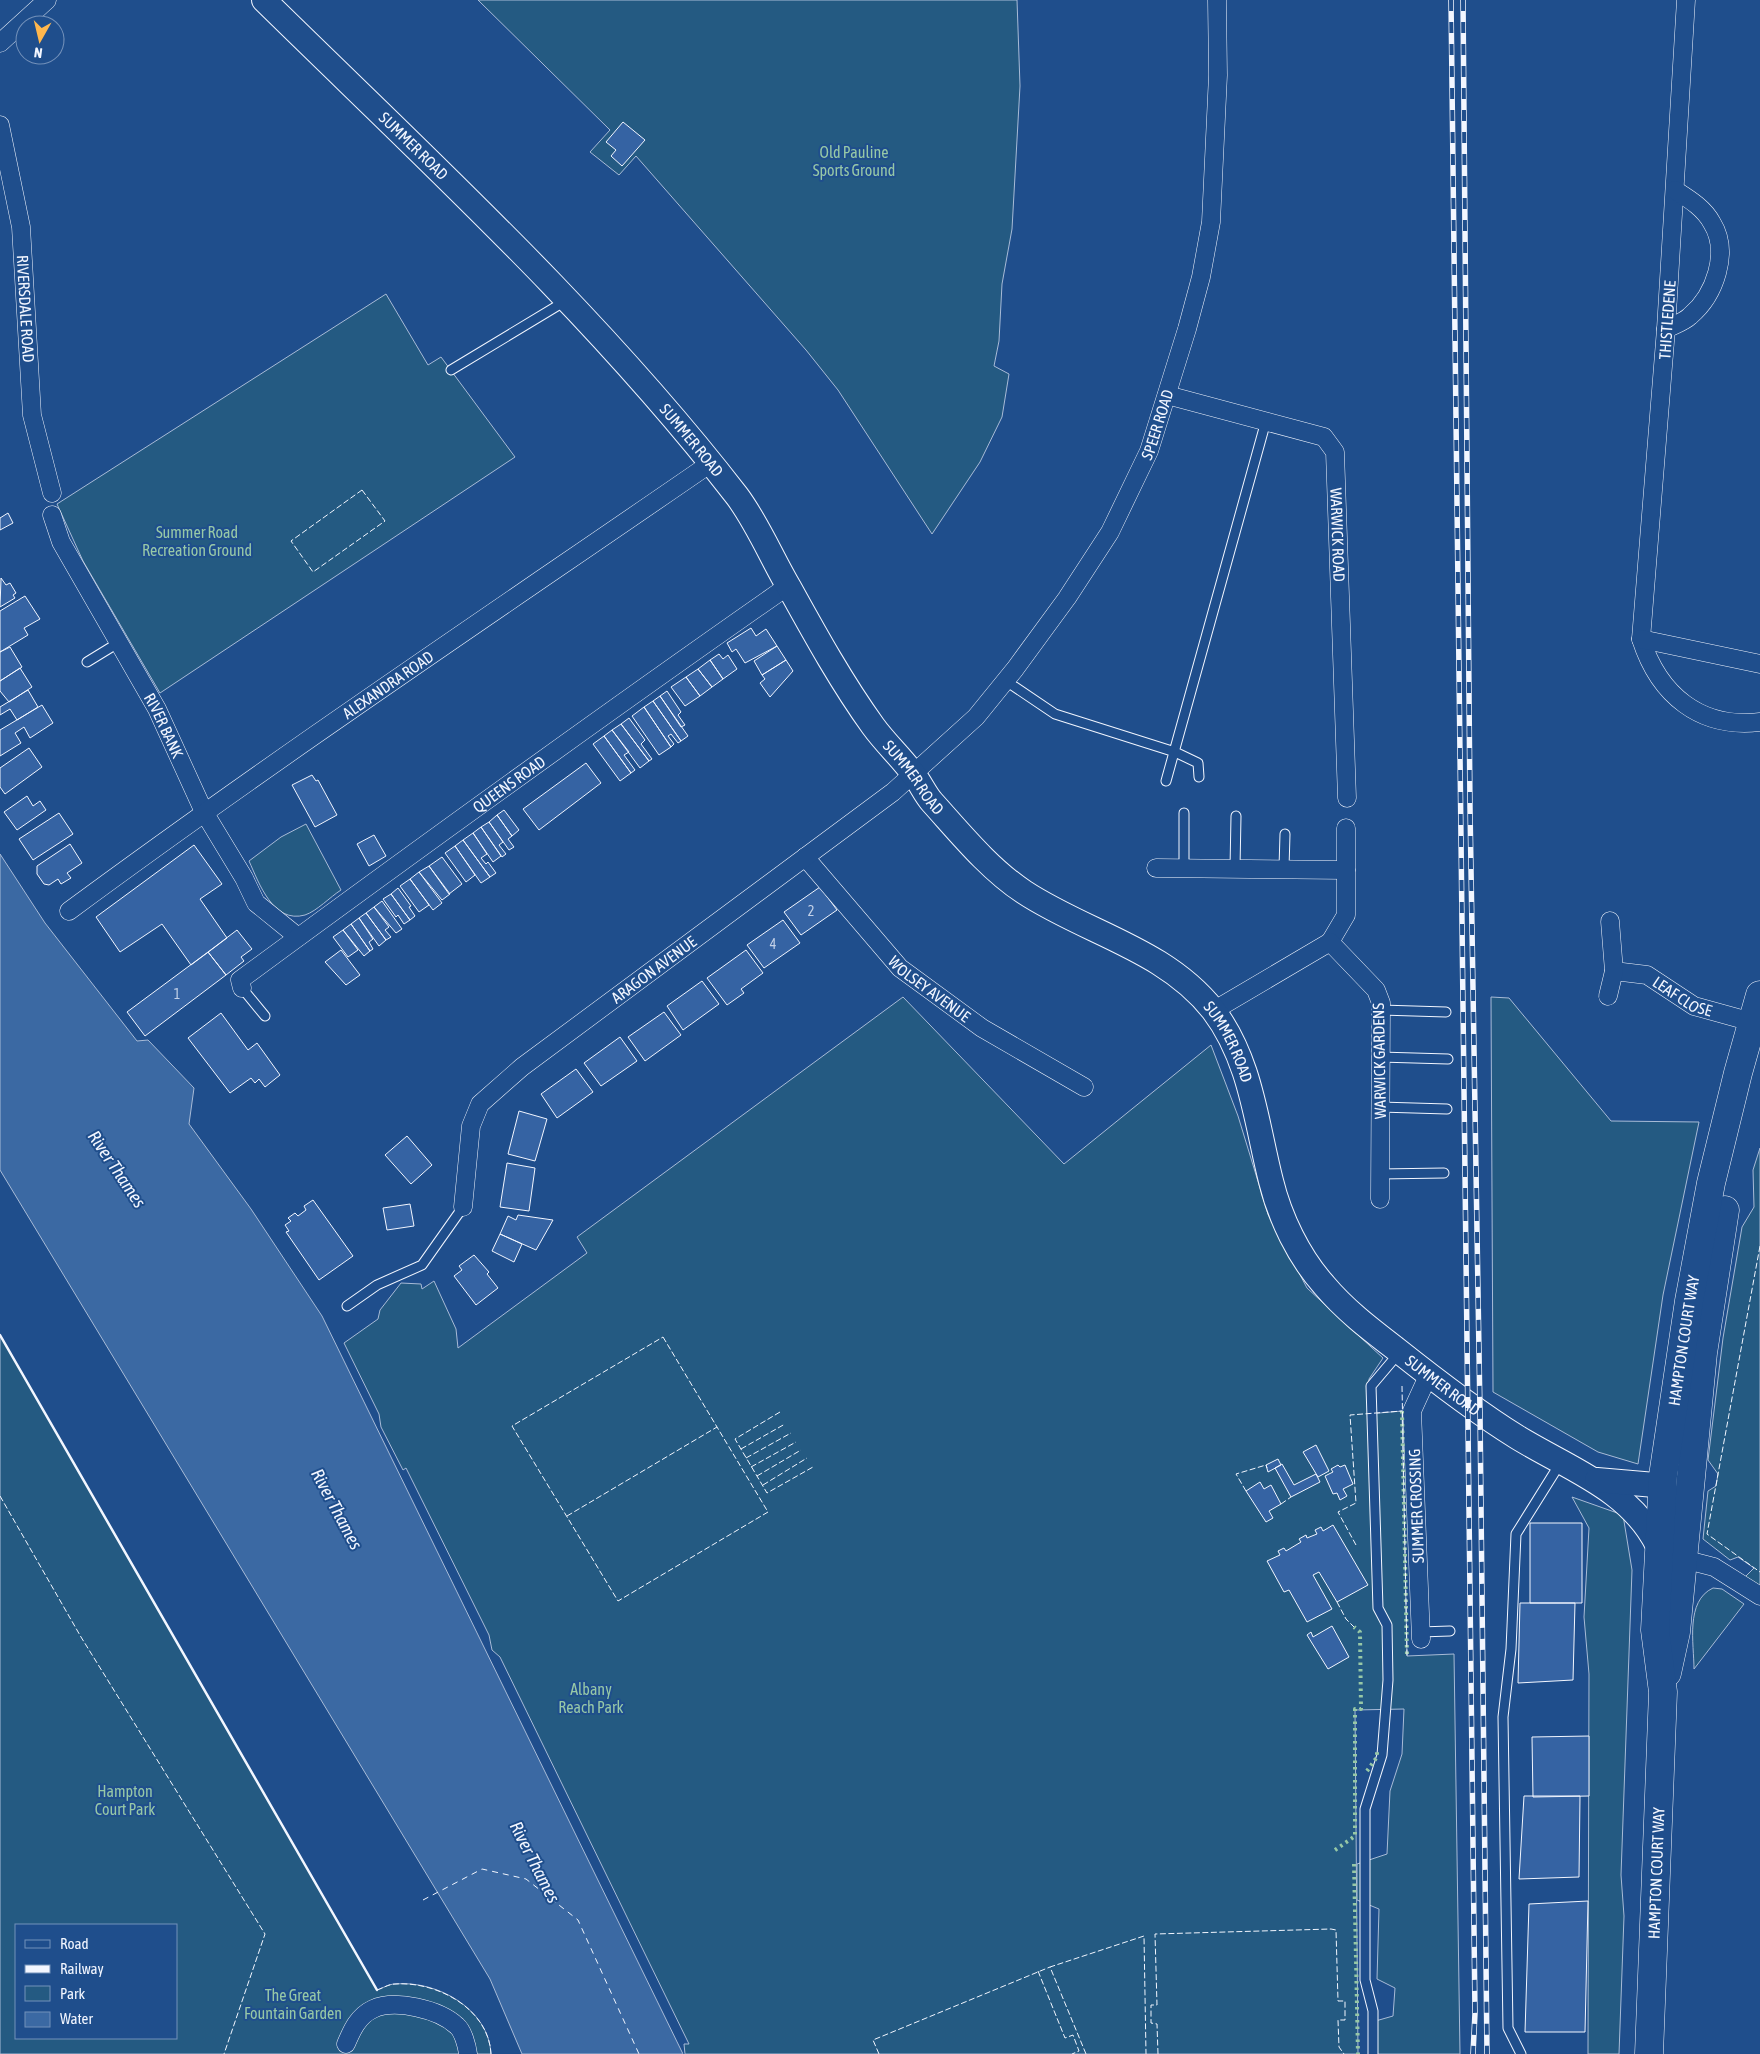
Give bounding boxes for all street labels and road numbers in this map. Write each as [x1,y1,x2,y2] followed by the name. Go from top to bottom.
[376,108,452,183] street label: SUMMER ROAD
[14,254,38,363] street label: RIVERSDALE ROAD
[1655,280,1679,360] street label: THISTLEDENE
[1137,387,1177,463] street label: SPEER ROAD
[657,400,727,480] street label: SUMMER ROAD
[1327,488,1348,582] street label: WARWICK ROAD
[339,647,437,722] street label: ALEXANDRA ROAD
[141,690,187,761] street label: RIVER BANK
[880,737,948,818] street label: SUMMER ROAD
[469,752,549,816] street label: QUEENS ROAD
[608,932,700,1007] street label: ARAGON AVENUE
[885,952,974,1025] street label: WOLSEY AVENUE
[1650,972,1714,1020] street label: LEAF CLOSE
[1201,997,1256,1084] street label: SUMMER ROAD
[1369,1003,1389,1119] street label: WARWICK GARDENS
[1665,1273,1703,1407] street label: HAMPTON COURT WAY
[1402,1351,1484,1419] street label: SUMMER ROAD
[1405,1449,1427,1563] street label: SUMMER CROSSING
[1644,1806,1668,1939] street label: HAMPTON COURT WAY

